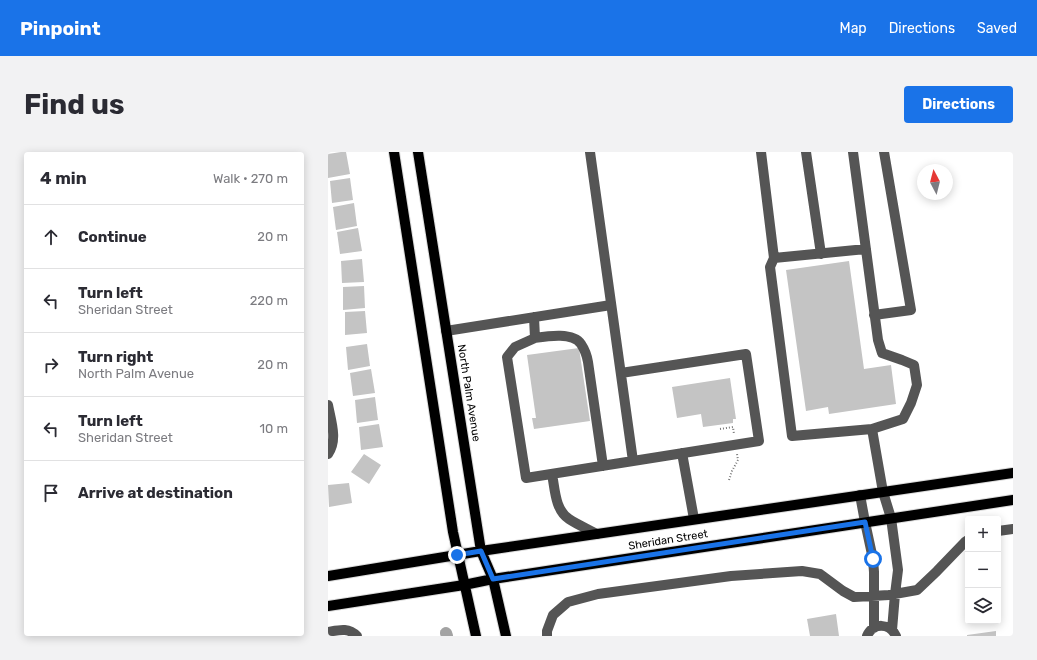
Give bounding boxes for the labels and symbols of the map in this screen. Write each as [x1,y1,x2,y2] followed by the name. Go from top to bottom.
[917,164,953,200] north arrow
[455,343,483,443] street label: North Palm Avenue
[627,527,709,553] street label: Sheridan Street
[448,546,466,564] route end
[864,550,882,568] route start

